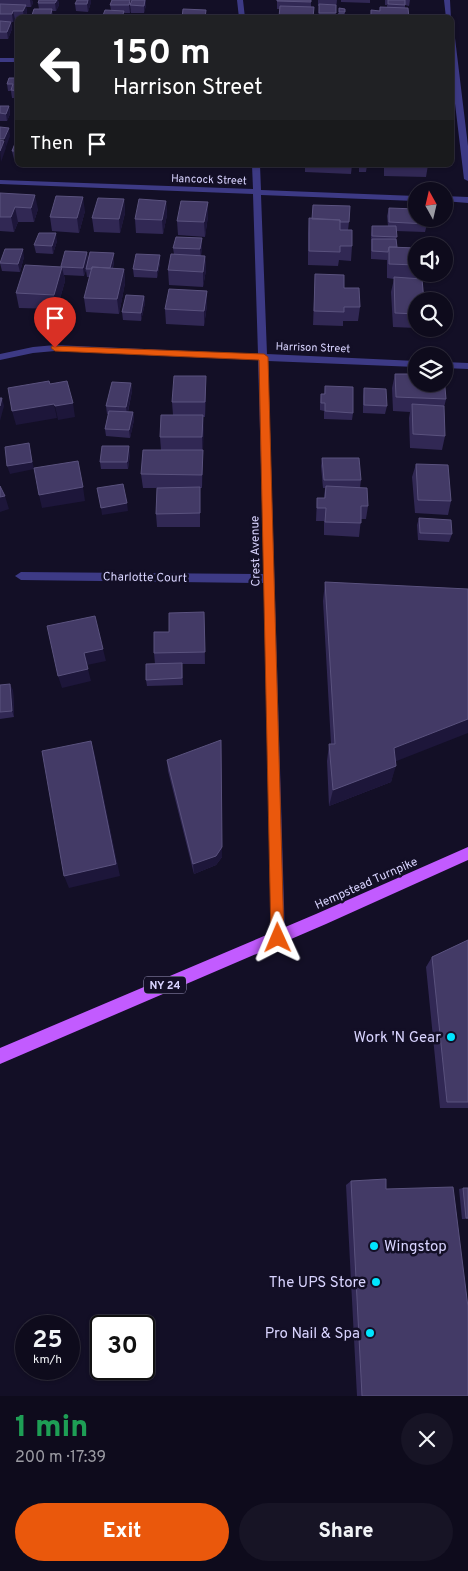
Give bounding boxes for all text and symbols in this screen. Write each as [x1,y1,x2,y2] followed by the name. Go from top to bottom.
[113,32,211,76] text: 150 m
[30,35,95,100] icon: left
[113,75,262,102] text: Harrison Street
[83,130,111,158] icon: arrive
[30,132,73,156] text: Then
[171,172,247,188] street label: Hancock Street
[408,182,452,228] north arrow
[408,182,453,392] map controls
[408,237,453,282] button: sound
[408,292,453,337] button: search
[34,297,76,348] pin
[41,304,69,332] icon: arrive
[275,340,351,356] street label: Harrison Street
[408,347,453,392] button: layers
[247,515,265,587] street label: Crest Avenue
[103,569,187,587] street label: Charlotte Court
[312,854,420,914] street label: Hempstead Turnpike
[251,911,303,963] position arrow
[144,976,186,994] road number: NY 24
[354,1029,441,1048] place label: Work 'N Gear
[445,1031,457,1043] marker: Work 'N Gear
[384,1238,447,1257] place label: Wingstop
[368,1240,380,1252] marker: Wingstop
[269,1274,366,1293] place label: The UPS Store
[370,1276,382,1288] marker: The UPS Store
[90,1315,155,1380] speed limit sign: 30
[32,1325,63,1357] text: 25
[265,1325,360,1344] place label: Pro Nail & Spa
[364,1327,376,1339] marker: Pro Nail & Spa
[33,1352,62,1368] text: km/h
[15,1410,88,1447] text: 1 min
[401,1413,453,1465] button: close
[15,1448,106,1468] text: 200 m · 17:39
[15,1503,229,1561] button: Exit
[239,1503,453,1561] button: Share

